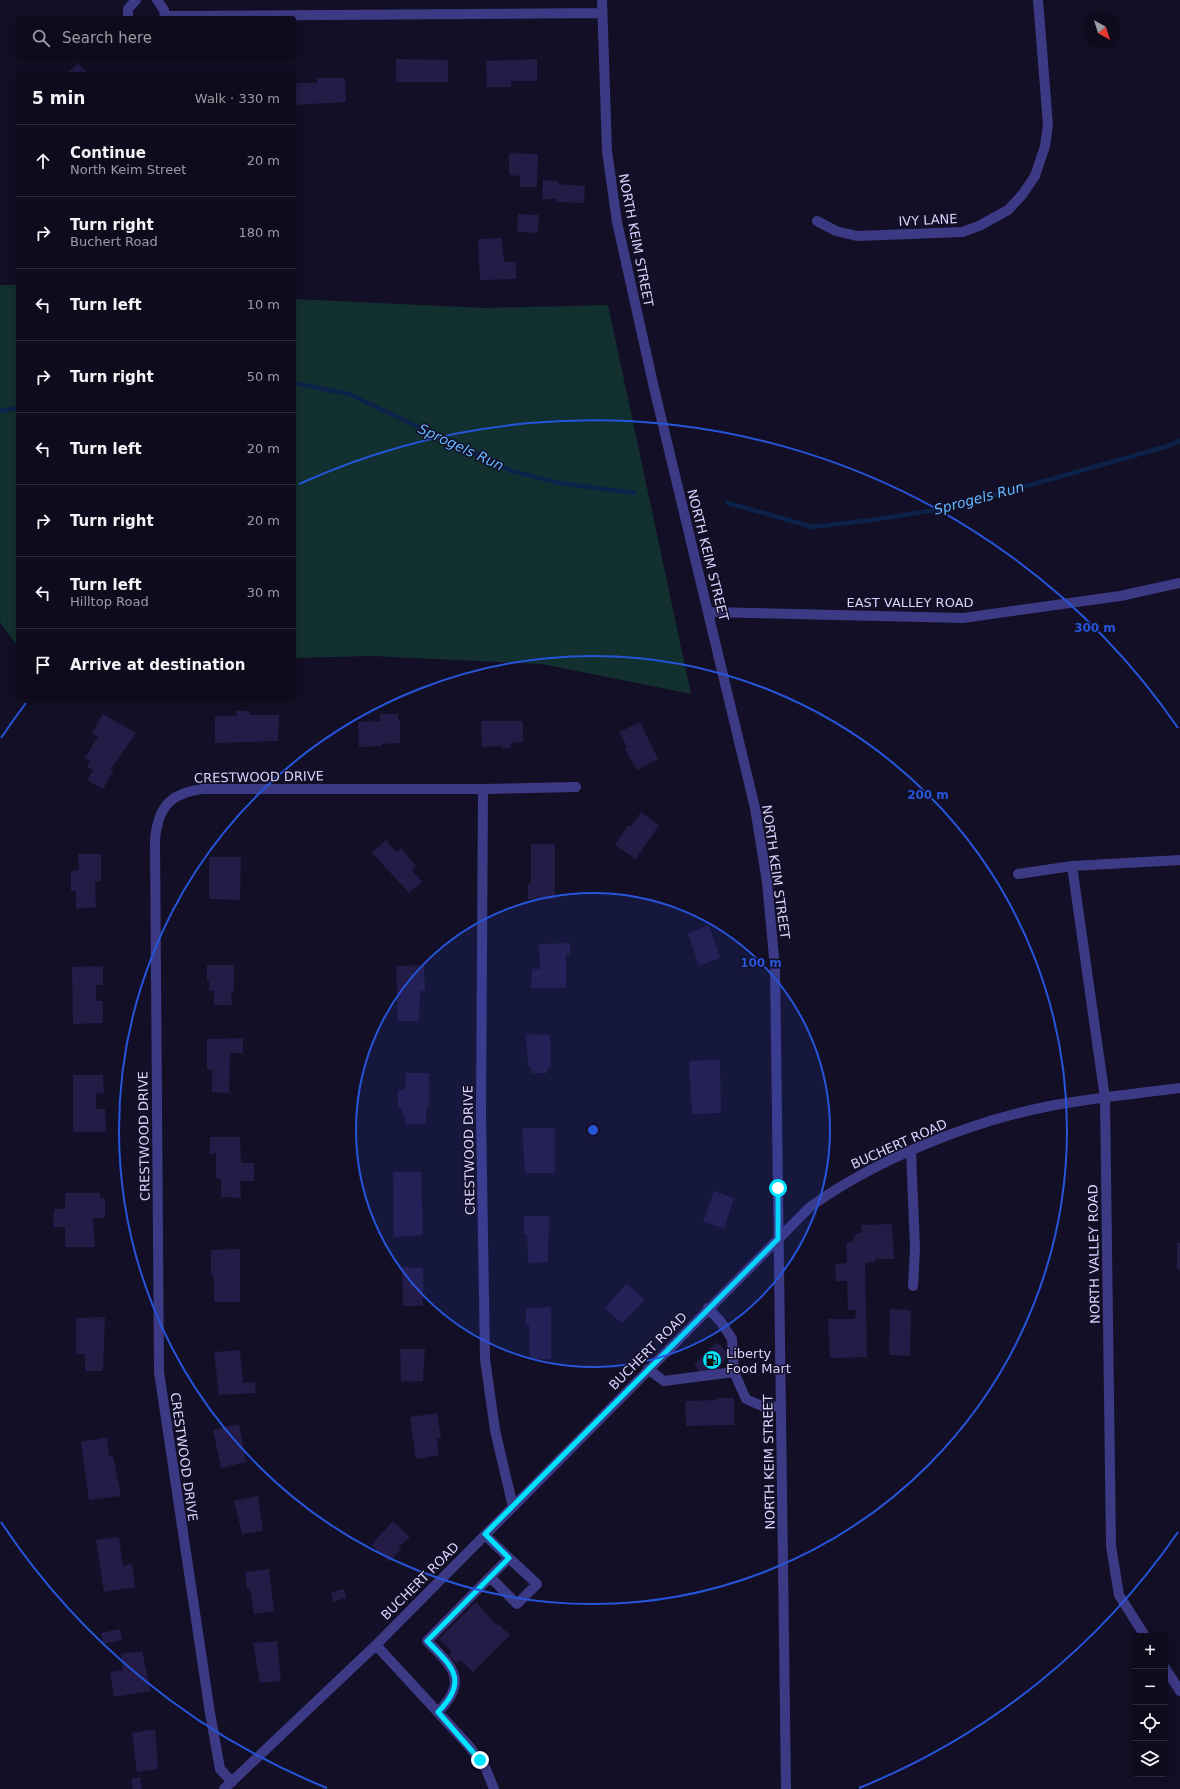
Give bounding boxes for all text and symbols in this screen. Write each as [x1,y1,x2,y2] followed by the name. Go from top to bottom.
[1084,12,1120,48] north arrow
[16,16,296,60] search box
[30,27,52,49] icon: search
[62,29,152,47] text: Search here
[32,88,85,108] text: 5 min
[195,91,280,106] text: Walk · 330 m
[70,144,146,162] text: Continue
[32,150,54,172] icon: ahead
[247,153,280,168] text: 20 m
[70,162,186,177] text: North Keim Street
[616,172,656,308] street label: NORTH KEIM STREET
[898,211,958,229] street label: IVY LANE
[70,216,154,234] text: Turn right
[32,222,54,244] icon: right
[238,225,280,240] text: 180 m
[70,234,158,249] text: Buchert Road
[32,294,54,316] icon: left
[70,296,142,314] text: Turn left
[247,297,280,312] text: 10 m
[32,366,54,388] icon: right
[70,368,154,386] text: Turn right
[247,369,280,384] text: 50 m
[416,420,506,474] water label: Sprogels Run
[32,438,54,460] icon: left
[70,440,142,458] text: Turn left
[247,441,280,456] text: 20 m
[932,478,1026,518] water label: Sprogels Run
[684,487,732,623] street label: NORTH KEIM STREET
[32,510,54,532] icon: right
[70,512,154,530] text: Turn right
[247,513,280,528] text: 20 m
[70,576,142,594] text: Turn left
[32,582,54,604] icon: left
[247,585,280,600] text: 30 m
[70,594,149,609] text: Hilltop Road
[846,595,974,610] street label: EAST VALLEY ROAD
[1074,621,1116,635] text: 300 m
[32,654,54,676] icon: arrive
[70,656,245,674] text: Arrive at destination
[194,768,324,786] street label: CRESTWOOD DRIVE
[907,788,949,802] text: 200 m
[759,804,793,940] street label: NORTH KEIM STREET
[740,956,782,970] text: 100 m
[135,1071,153,1201] street label: CRESTWOOD DRIVE
[460,1085,478,1215] street label: CRESTWOOD DRIVE
[849,1116,949,1172] street label: BUCHERT ROAD
[586,1123,600,1137] centre of rings
[769,1179,787,1197] route start
[1085,1184,1103,1324] street label: NORTH VALLEY ROAD
[606,1309,690,1393] street label: BUCHERT ROAD
[726,1346,791,1376] place label: Liberty Food Mart
[701,1349,723,1371] fuel station icon: Liberty Food Mart
[168,1392,200,1522] street label: CRESTWOOD DRIVE
[760,1394,778,1530] street label: NORTH KEIM STREET
[378,1539,462,1623] street label: BUCHERT ROAD
[1132,1633,1168,1777] map controls
[1132,1633,1168,1669] button: +
[1132,1669,1168,1705] button: −
[1132,1705,1168,1741] button: locate
[1132,1741,1168,1777] button: layers
[471,1751,489,1769] route end

